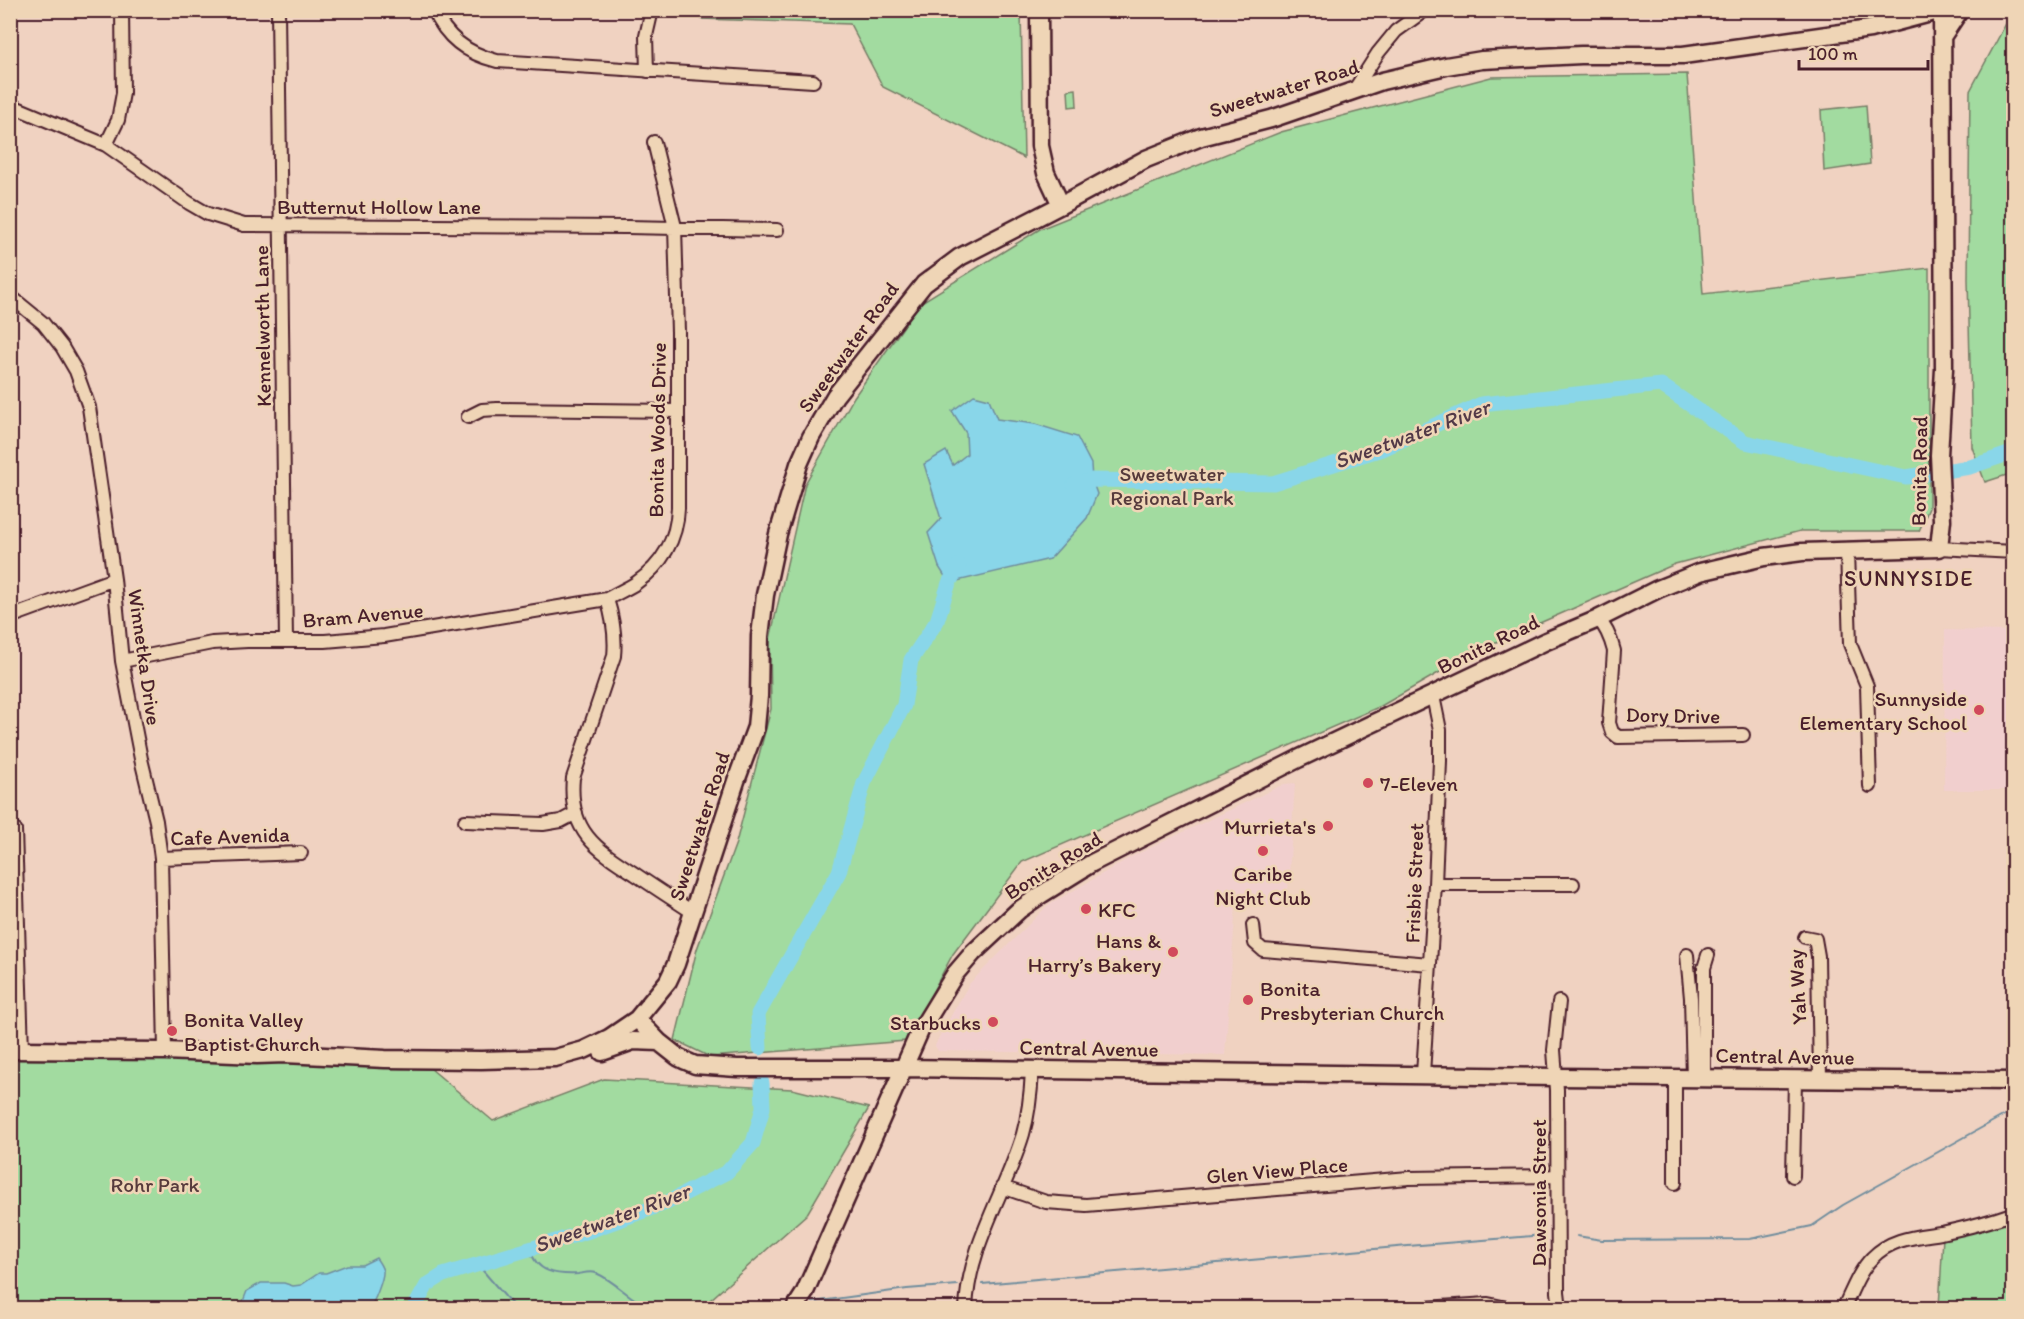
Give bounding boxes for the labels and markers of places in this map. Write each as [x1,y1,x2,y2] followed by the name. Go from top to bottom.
[1800,686,1967,735] place label: Sunnyside Elementary School
[1972,703,1986,717] marker: Sunnyside Elementary School
[1380,771,1458,796] place label: 7-Eleven
[1361,776,1375,790] marker: 7-Eleven
[1224,814,1316,839] place label: Murrieta's
[1321,819,1335,833] marker: Murrieta's
[1256,844,1270,858] marker: Caribe Night Club
[1215,861,1311,910] place label: Caribe Night Club
[1098,897,1136,922] place label: KFC
[1079,902,1093,916] marker: KFC
[1028,928,1161,977] place label: Hans & Harry’s Bakery
[1166,945,1180,959] marker: Hans & Harry’s Bakery
[1260,976,1444,1025] place label: Bonita Presbyterian Church
[1241,993,1255,1007] marker: Bonita Presbyterian Church
[184,1007,320,1056] place label: Bonita Valley Baptist Church
[890,1010,981,1035] place label: Starbucks
[986,1015,1000,1029] marker: Starbucks
[165,1024,179,1038] marker: Bonita Valley Baptist Church

